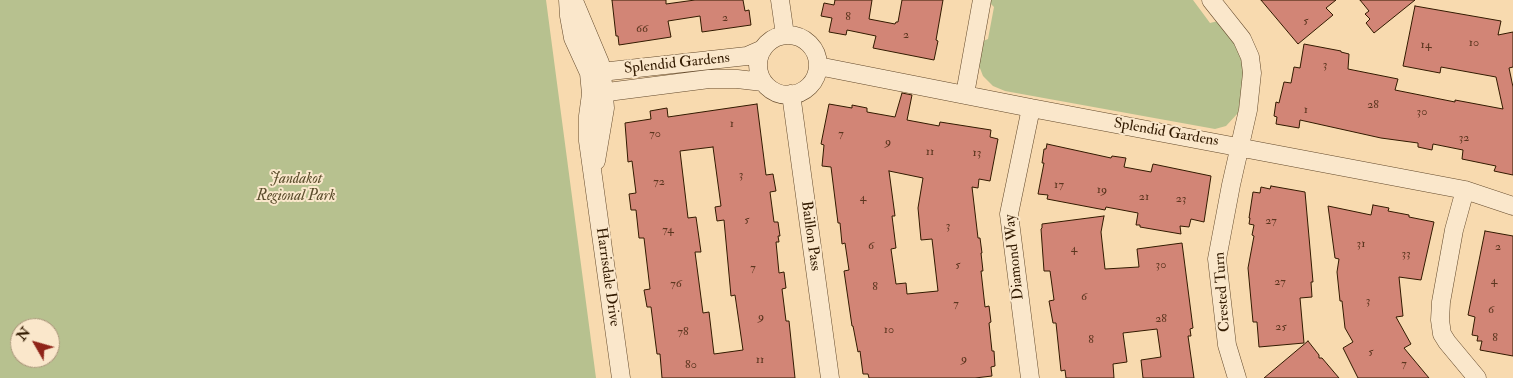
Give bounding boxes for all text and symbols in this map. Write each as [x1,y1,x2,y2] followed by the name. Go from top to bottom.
[845,10,851,24] house number: 8
[722,11,728,25] house number: 2
[1303,14,1309,28] house number: 5
[636,22,648,36] house number: 66
[903,28,909,42] house number: 2
[1469,36,1479,50] house number: 10
[1421,38,1431,52] house number: 14
[623,49,731,79] street label: Splendid Gardens
[1323,58,1327,72] house number: 3
[1367,98,1379,112] house number: 28
[1304,103,1308,117] house number: 1
[1417,105,1427,119] house number: 30
[1112,115,1220,151] street label: Splendid Gardens
[730,117,734,131] house number: 1
[649,127,661,141] house number: 70
[838,127,844,141] house number: 7
[1459,131,1469,145] house number: 32
[885,135,891,149] house number: 9
[926,145,934,159] house number: 11
[973,146,981,160] house number: 13
[739,168,743,182] house number: 3
[257,171,335,206] park label: Jandakot Regional Park
[653,175,665,189] house number: 72
[1054,178,1064,192] house number: 17
[1097,183,1107,197] house number: 19
[1139,190,1149,204] house number: 21
[860,191,866,205] house number: 4
[1176,192,1186,206] house number: 23
[796,200,824,272] street label: Baillon Pass
[744,213,750,227] house number: 5
[1002,213,1028,301] street label: Diamond Way
[1265,214,1277,228] house number: 27
[946,219,950,233] house number: 3
[662,223,674,237] house number: 74
[591,226,623,328] street label: Harrisdale Drive
[1357,237,1365,251] house number: 31
[868,239,874,253] house number: 6
[1495,240,1501,254] house number: 2
[1071,242,1077,256] house number: 4
[1401,247,1411,261] house number: 33
[1211,251,1235,333] street label: Crested Turn
[955,258,961,272] house number: 5
[1156,258,1166,272] house number: 30
[750,261,756,275] house number: 7
[1491,274,1497,288] house number: 4
[1274,275,1286,289] house number: 27
[670,277,682,291] house number: 76
[872,280,878,294] house number: 8
[1081,290,1087,304] house number: 6
[1366,294,1370,308] house number: 3
[953,297,959,311] house number: 7
[1488,303,1494,317] house number: 6
[758,310,764,324] house number: 9
[1155,312,1167,326] house number: 28
[10,318,60,368] north arrow
[1275,320,1287,334] house number: 25
[884,323,894,337] house number: 10
[13,324,34,344] text: N
[677,325,689,339] house number: 78
[1492,331,1498,345] house number: 8
[1088,333,1094,347] house number: 8
[1368,345,1374,359] house number: 5
[961,352,967,366] house number: 9
[756,353,764,367] house number: 11
[1401,357,1407,371] house number: 7
[685,358,697,372] house number: 80

